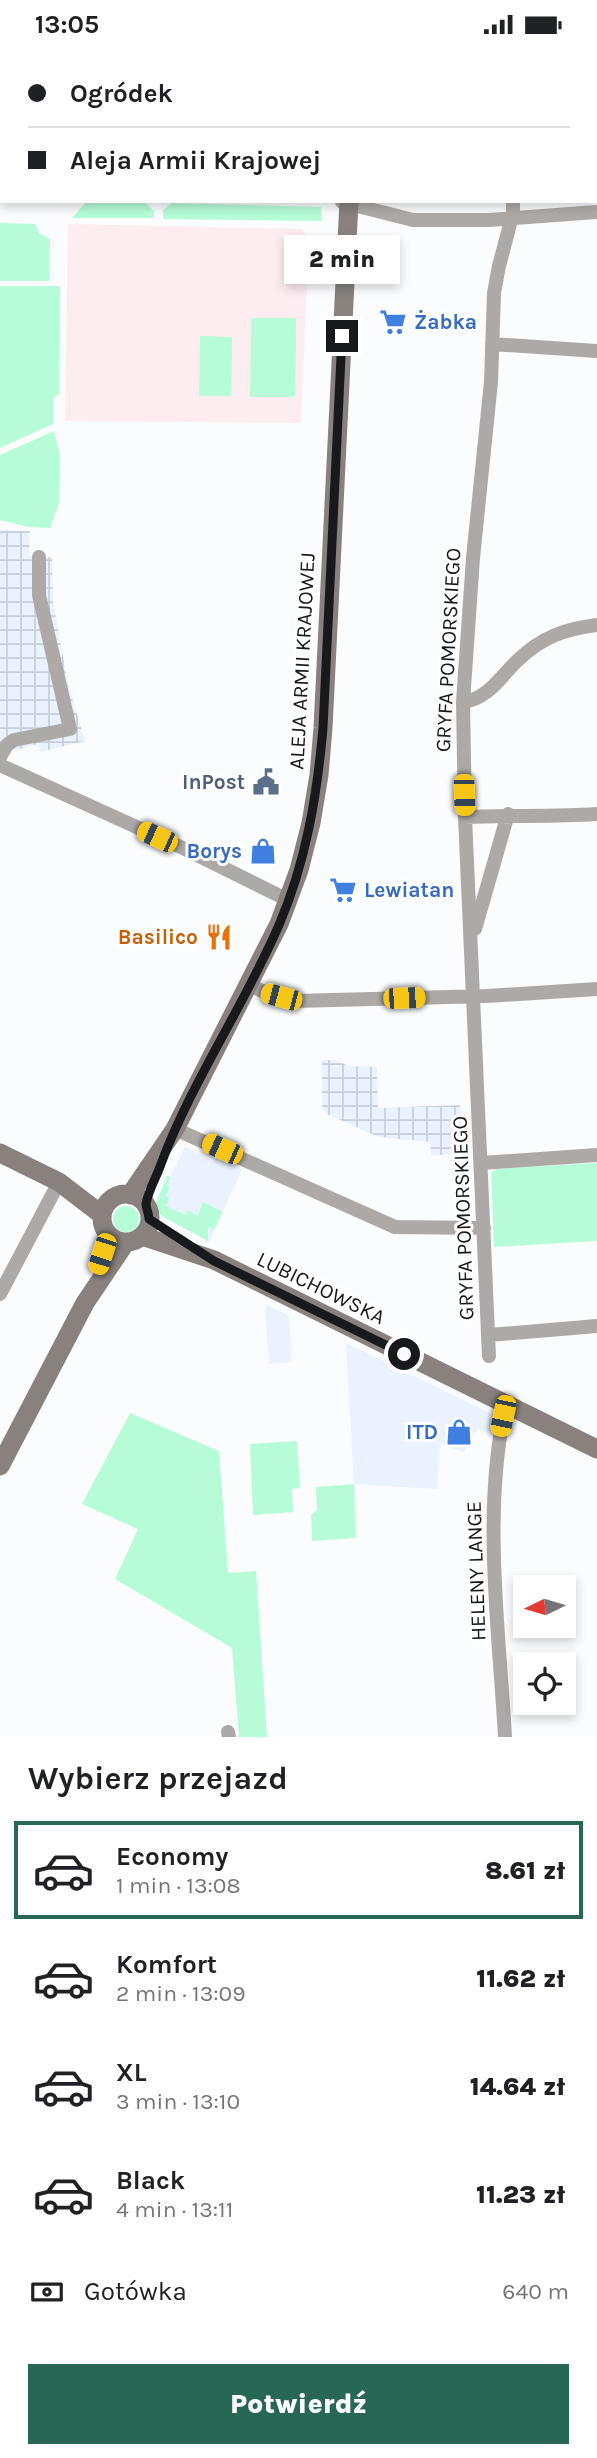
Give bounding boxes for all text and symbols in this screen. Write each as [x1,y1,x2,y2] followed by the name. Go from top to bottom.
[35,9,99,40] text: 13:05
[70,78,173,109] text: Ogródek
[70,145,321,176] text: Aleja Armii Krajowej
[284,235,400,283] callout: 2 min
[309,246,375,273] text: 2 min
[378,307,408,337] supermarket icon: Żabka
[414,309,477,334] place label: Żabka
[326,320,358,352] route end
[431,547,465,753] street label: GRYFA POMORSKIEGO
[284,552,320,770] street label: ALEJA ARMII KRAJOWEJ
[251,767,281,797] public building icon: InPost
[182,770,245,794] place label: InPost
[453,774,476,816] car
[134,819,181,855] car
[248,836,278,866] shop icon: Borys
[187,839,242,863] place label: Borys
[328,875,358,905] supermarket icon: Lewiatan
[364,878,454,902] place label: Lewiatan
[204,922,234,952] restaurant icon: Basilico
[118,925,198,949] place label: Basilico
[258,981,305,1013] car
[383,987,426,1009] car
[447,1115,479,1321] street label: GRYFA POMORSKIEGO
[199,1131,246,1167] car
[86,1231,119,1277] car
[253,1247,389,1329] street label: LUBICHOWSKA
[388,1338,420,1370] route start
[489,1393,518,1439] car
[444,1417,474,1447] shop icon: ITD
[406,1420,438,1444] place label: ITD
[462,1501,490,1641] street label: HELENY LANGE
[513,1575,576,1638] north arrow
[513,1575,576,1715] map controls
[513,1652,576,1715] button: locate
[28,1760,288,1797] text: Wybierz przejazd
[32,1839,95,1902] icon: car
[116,1841,228,1872] text: Economy
[485,1855,565,1886] text: 8.61 zł
[116,1872,241,1899] text: 1 min · 13:08
[32,1947,95,2010] icon: car
[116,1949,217,1980] text: Komfort
[476,1963,565,1994] text: 11.62 zł
[116,1980,246,2007] text: 2 min · 13:09
[32,2055,95,2118] icon: car
[116,2057,147,2088] text: XL
[470,2071,565,2102] text: 14.64 zł
[116,2088,240,2115] text: 3 min · 13:10
[32,2163,95,2226] icon: car
[116,2165,185,2196] text: Black
[476,2179,565,2210] text: 11.23 zł
[116,2196,233,2223] text: 4 min · 13:11
[28,2273,66,2311] icon: cash
[84,2276,187,2307] text: Gotówka
[502,2278,569,2305] text: 640 m
[28,2364,569,2444] button: Potwierdź

